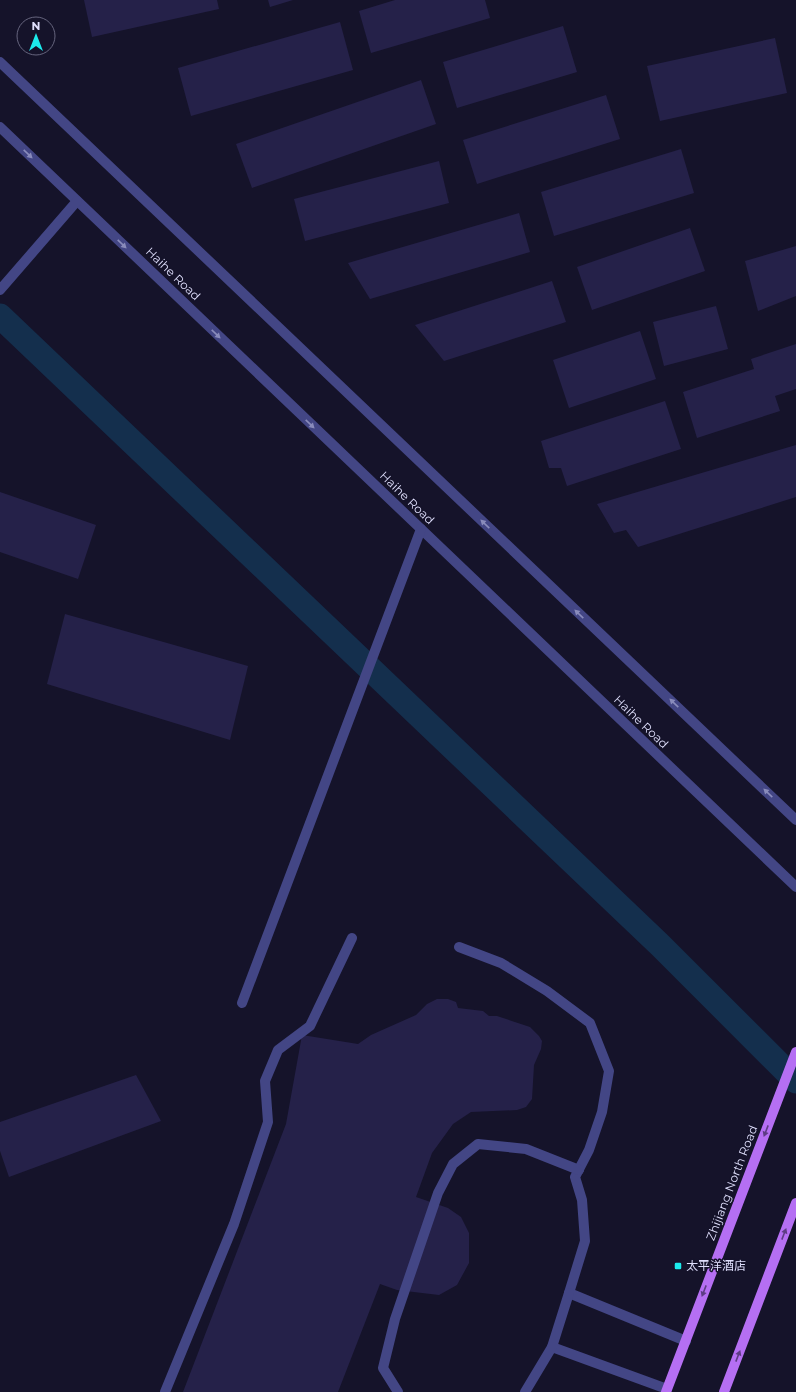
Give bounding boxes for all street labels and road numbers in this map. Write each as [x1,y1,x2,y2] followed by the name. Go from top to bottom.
[143,244,204,303] street label: Haihe Road
[377,468,438,527] street label: Haihe Road
[611,692,672,751] street label: Haihe Road
[703,1123,760,1242] street label: Zhijiang North Road

